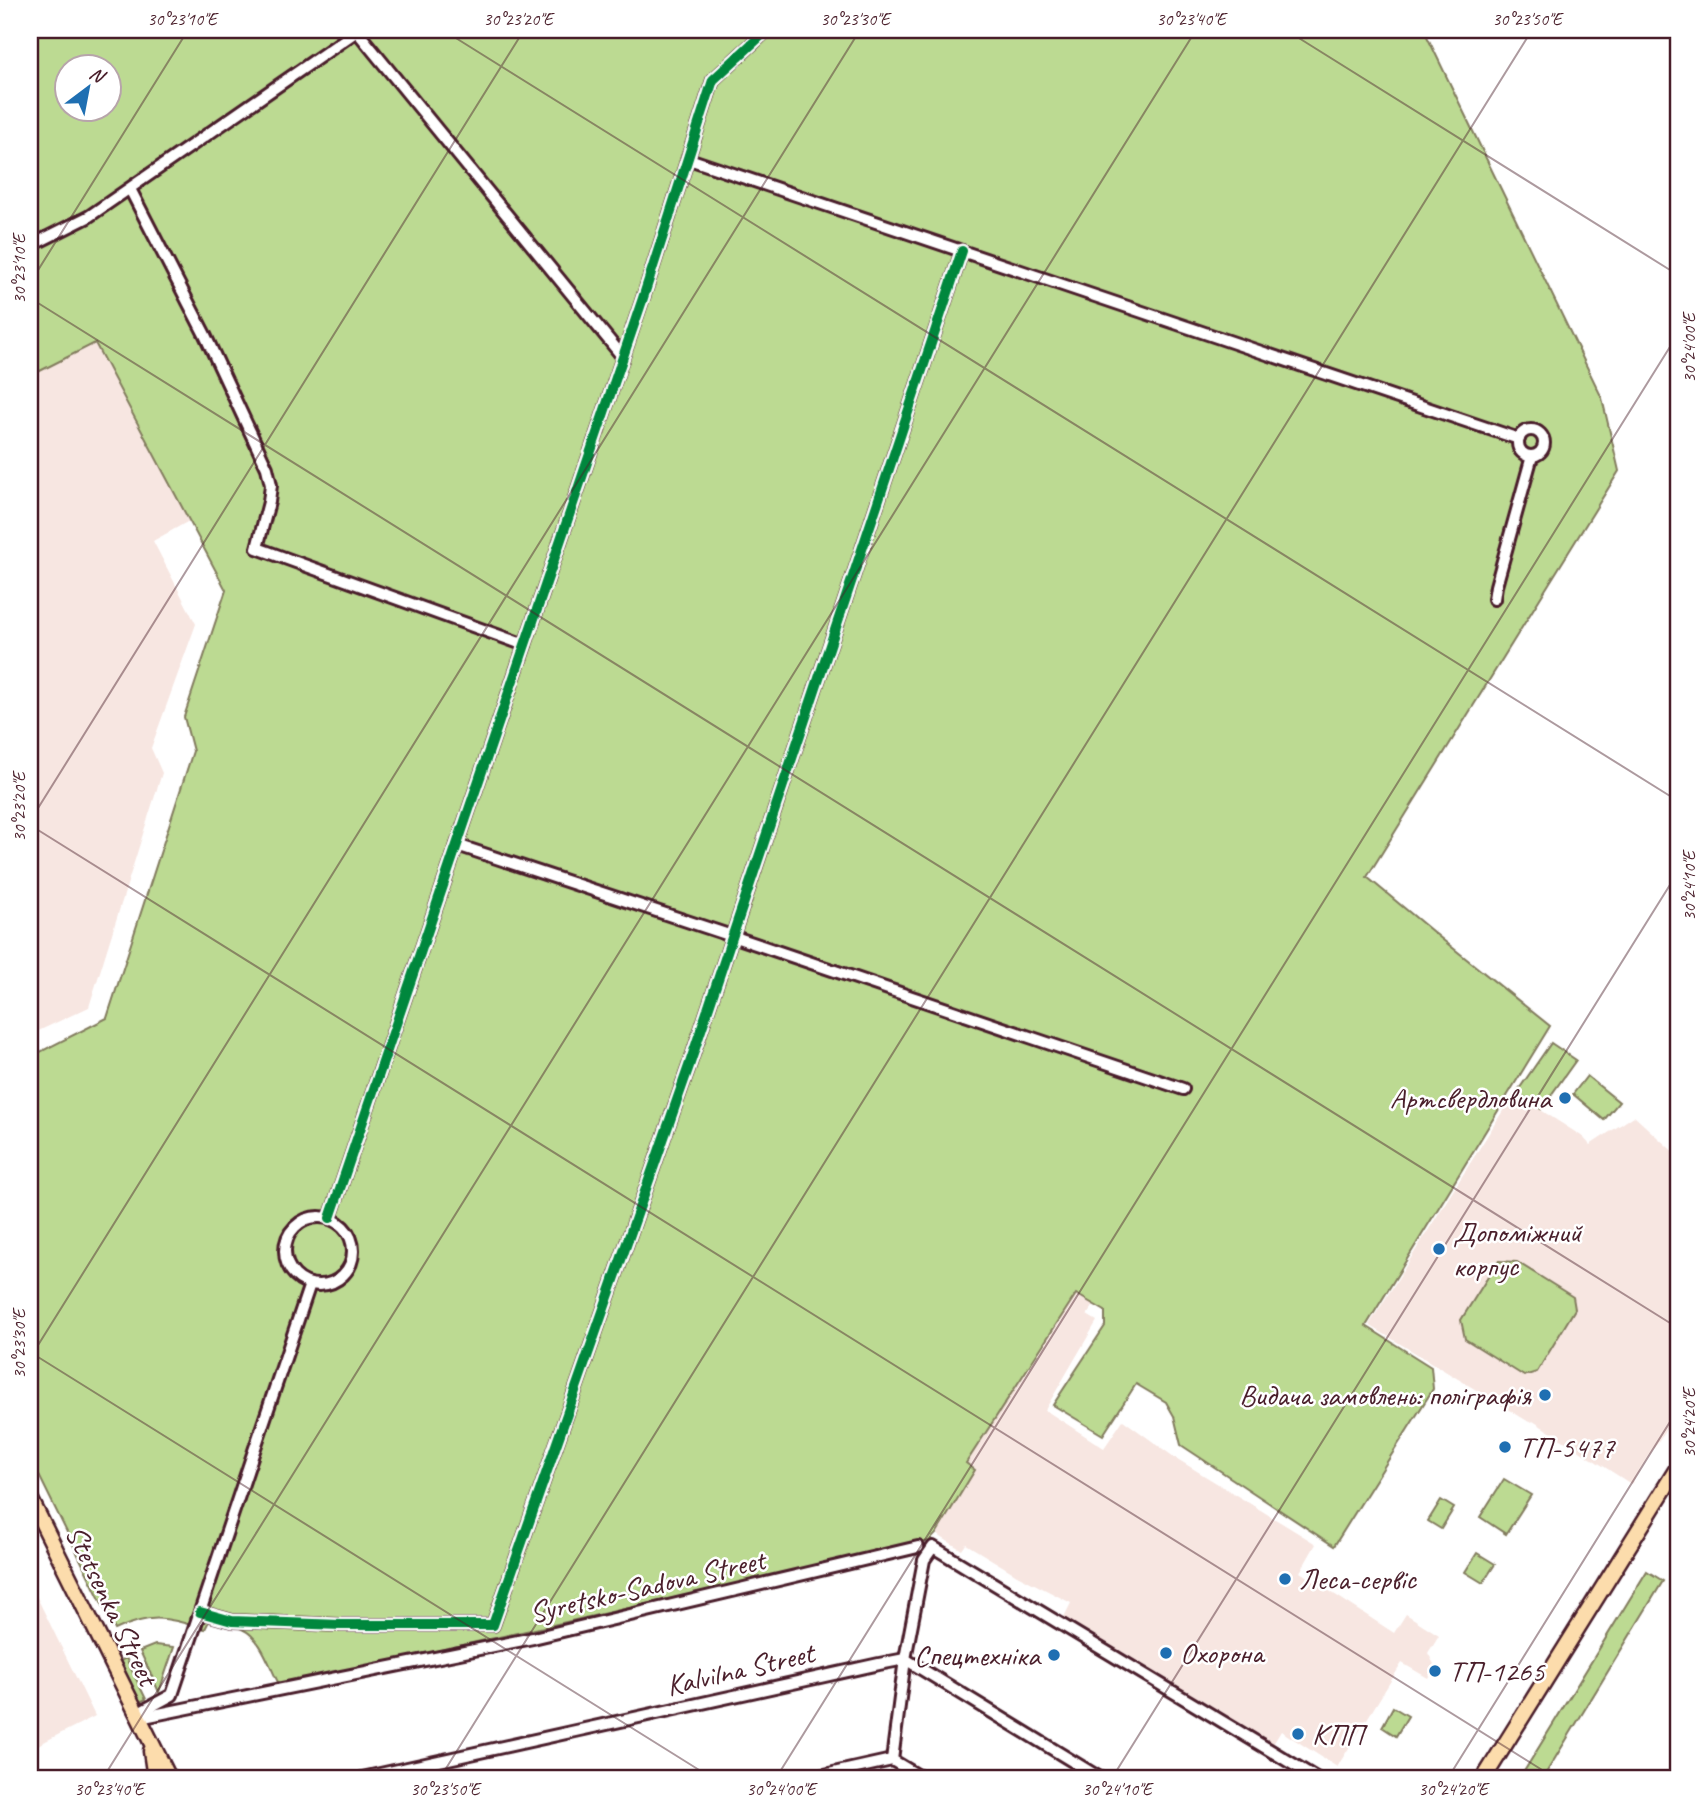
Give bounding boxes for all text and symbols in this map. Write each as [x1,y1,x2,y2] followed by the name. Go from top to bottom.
[147,8,219,30] text: 30°23'10"E
[483,8,555,30] text: 30°23'20"E
[820,8,892,30] text: 30°23'30"E
[1156,8,1228,30] text: 30°23'40"E
[1492,8,1564,30] text: 30°23'50"E
[52,52,122,122] north arrow
[85,61,111,89] text: N
[8,232,30,304] text: 30°23'10"E
[1678,311,1700,383] text: 30°24'00"E
[8,770,30,842] text: 30°23'20"E
[1678,849,1700,921] text: 30°24'10"E
[1390,1079,1553,1117] place label: Артсвердловина
[1557,1090,1573,1106] marker: Артсвердловина
[1453,1213,1583,1285] place label: Допоміжний корпус
[1431,1241,1447,1257] marker: Допоміжний корпус
[8,1307,30,1379] text: 30°23'30"E
[1239,1376,1532,1414] place label: Видача замовлень: поліграфія
[1678,1386,1700,1458] text: 30°24'20"E
[1537,1387,1553,1403] marker: Видача замовлень: поліграфія
[1519,1428,1616,1466] place label: ТП-5477
[1497,1439,1513,1455] marker: ТП-5477
[57,1519,168,1694] street label: Stetsenka Street
[526,1540,771,1632] street label: Syretsko-Sadova Street
[1299,1560,1417,1598] place label: Леса-сервіс
[1277,1571,1293,1587] marker: Леса-сервіс
[662,1633,820,1704] street label: Kalvilna Street
[1180,1634,1266,1672] place label: Охорона
[914,1636,1042,1674] place label: Спецтехніка
[1158,1645,1174,1661] marker: Охорона
[1046,1647,1062,1663] marker: Спецтехніка
[1449,1652,1546,1690] place label: ТП-1265
[1427,1663,1443,1679] marker: ТП-1265
[1312,1715,1368,1753] place label: КПП
[1290,1726,1306,1742] marker: КПП
[74,1778,146,1800] text: 30°23'40"E
[410,1778,482,1800] text: 30°23'50"E
[746,1778,818,1800] text: 30°24'00"E
[1082,1778,1154,1800] text: 30°24'10"E
[1418,1778,1490,1800] text: 30°24'20"E

